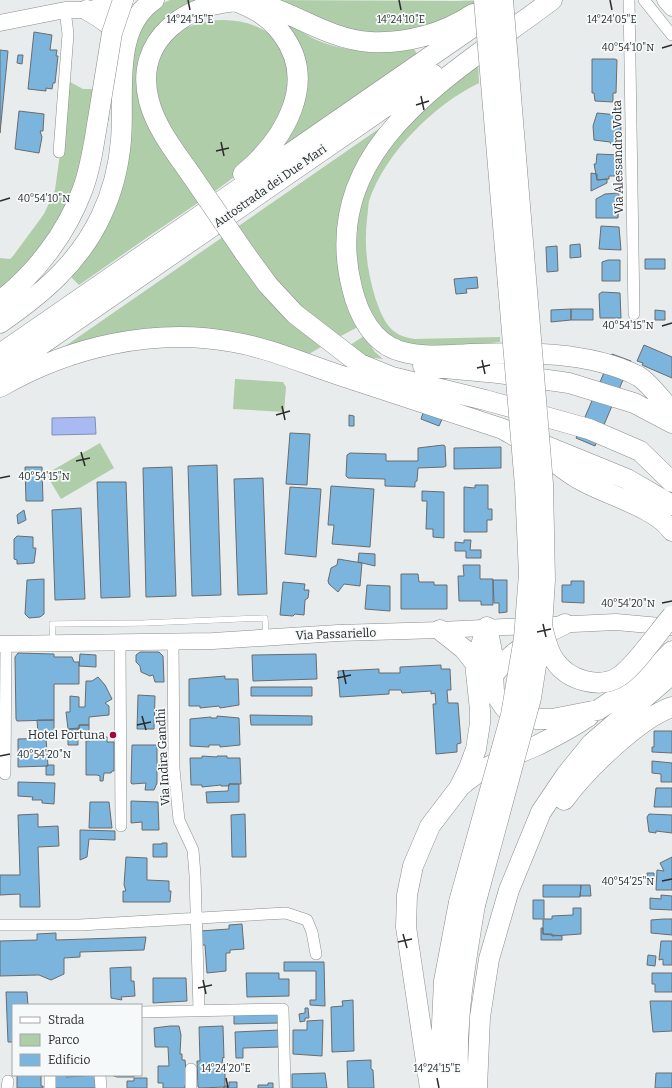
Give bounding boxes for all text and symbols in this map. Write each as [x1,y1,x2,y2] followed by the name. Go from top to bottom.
[167,14,213,26] text: 14°24'15"E
[377,14,425,26] text: 14°24'10"E
[587,14,637,26] text: 14°24'05"E
[602,42,654,54] text: 40°54'10"N
[610,99,626,214] street label: Via Alessandro Volta
[211,141,329,230] street label: Autostrada dei Due Mari
[18,193,70,205] text: 40°54'10"N
[602,320,654,332] text: 40°54'15"N
[18,471,70,483] text: 40°54'15"N
[601,598,655,610] text: 40°54'20"N
[295,626,377,642] street label: Via Passariello
[153,707,173,806] street label: Via Indira Gandhi
[28,728,105,742] place label: Hotel Fortuna
[108,730,118,740] marker: Hotel Fortuna
[17,749,71,761] text: 40°54'20"N
[602,876,654,888] text: 40°54'25"N
[12,1004,142,1076] legend
[48,1013,85,1027] text: Strada
[48,1033,79,1047] text: Parco
[48,1053,90,1067] text: Edificio
[201,1063,251,1075] text: 14°24'20"E
[414,1063,460,1075] text: 14°24'15"E

